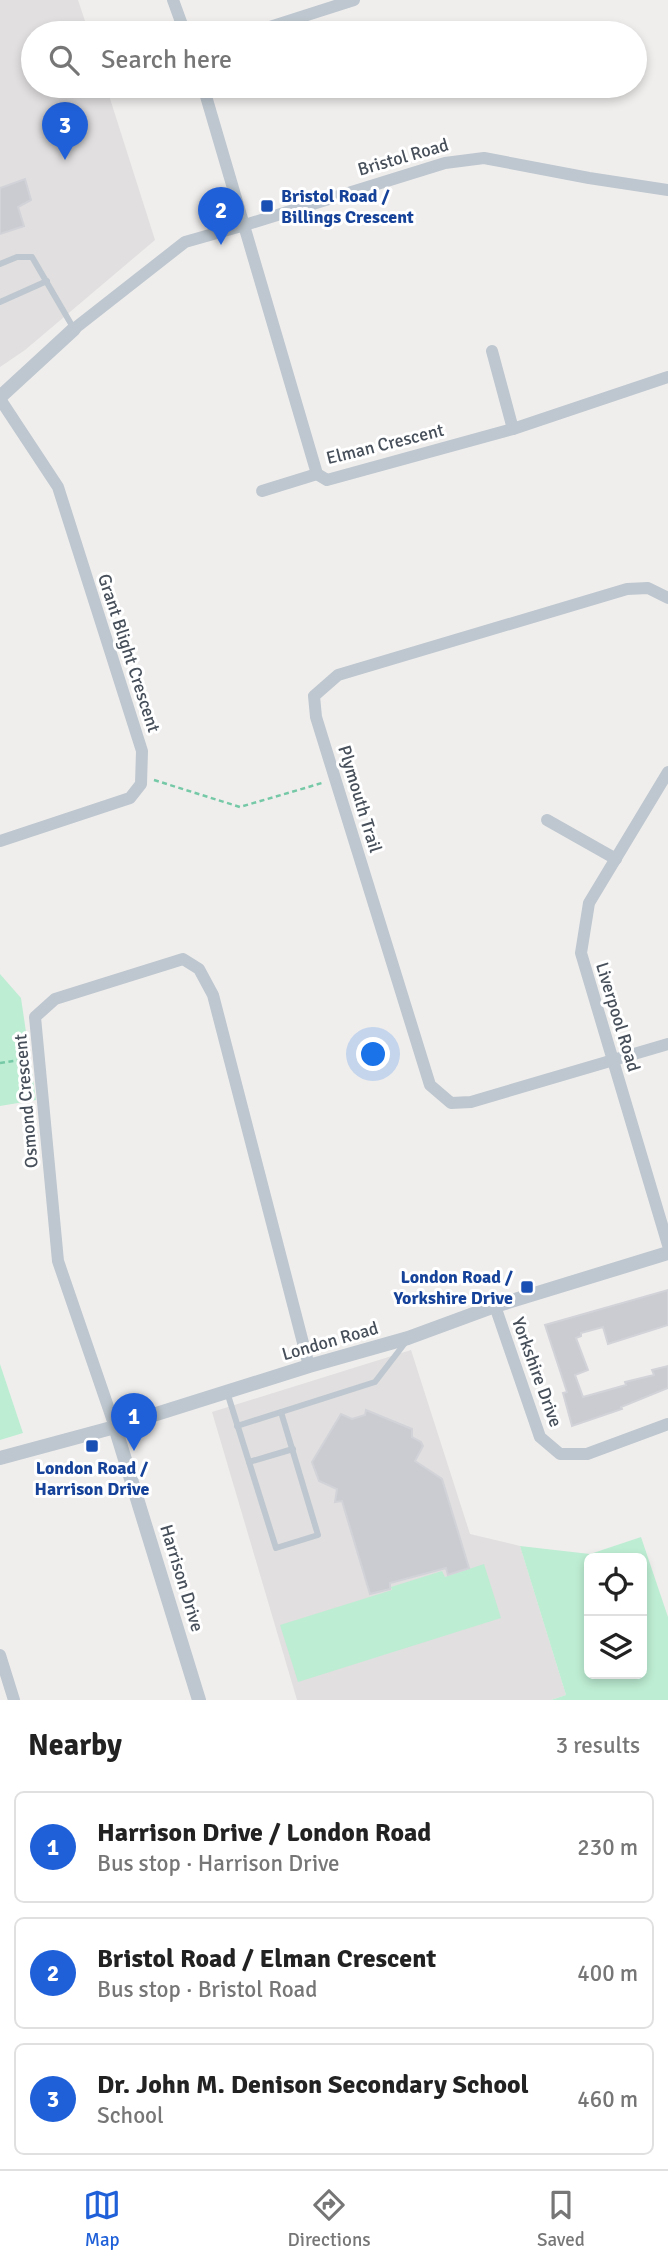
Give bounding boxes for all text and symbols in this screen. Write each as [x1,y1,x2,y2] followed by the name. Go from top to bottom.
[21,21,647,98] search box
[45,41,83,79] icon: search
[101,44,232,76] text: Search here
[42,102,88,160] pin: 3
[355,134,451,180] street label: Bristol Road
[281,185,414,228] place label: Bristol Road / Billings Crescent
[198,187,244,245] pin: 2
[259,198,275,214] marker: Bristol Road / Billings Crescent
[324,419,446,469] street label: Elman Crescent
[93,571,165,735] street label: Grant Blight Crescent
[333,743,387,855] street label: Plymouth Trail
[591,960,645,1074] street label: Liverpool Road
[9,1033,43,1169] street label: Osmond Crescent
[356,1037,390,1071] your location
[392,1266,514,1309] place label: London Road / Yorkshire Drive
[519,1279,535,1295] marker: London Road / Yorkshire Drive
[507,1314,567,1430] street label: Yorkshire Drive
[279,1317,381,1365] street label: London Road
[111,1393,157,1451] pin: 1
[84,1438,100,1454] marker: London Road / Harrison Drive
[35,1457,150,1500] place label: London Road / Harrison Drive
[155,1522,209,1634] street label: Harrison Drive
[584,1553,647,1679] map controls
[584,1553,647,1616] button: locate
[584,1616,647,1679] button: layers
[28,1727,122,1764] text: Nearby
[556,1731,640,1760] text: 3 results
[97,1817,431,1849] text: Harrison Drive / London Road
[47,1833,59,1862] text: 1
[577,1833,638,1862] text: 230 m
[97,1849,340,1878] text: Bus stop · Harrison Drive
[97,1943,436,1975] text: Bristol Road / Elman Crescent
[47,1959,59,1988] text: 2
[577,1959,638,1988] text: 400 m
[97,1975,317,2004] text: Bus stop · Bristol Road
[97,2069,529,2101] text: Dr. John M. Denison Secondary School
[47,2085,59,2114] text: 3
[577,2085,638,2114] text: 460 m
[97,2101,164,2130] text: School
[83,2186,121,2252] tab: Map
[288,2186,371,2252] tab: Directions
[537,2186,585,2252] tab: Saved

